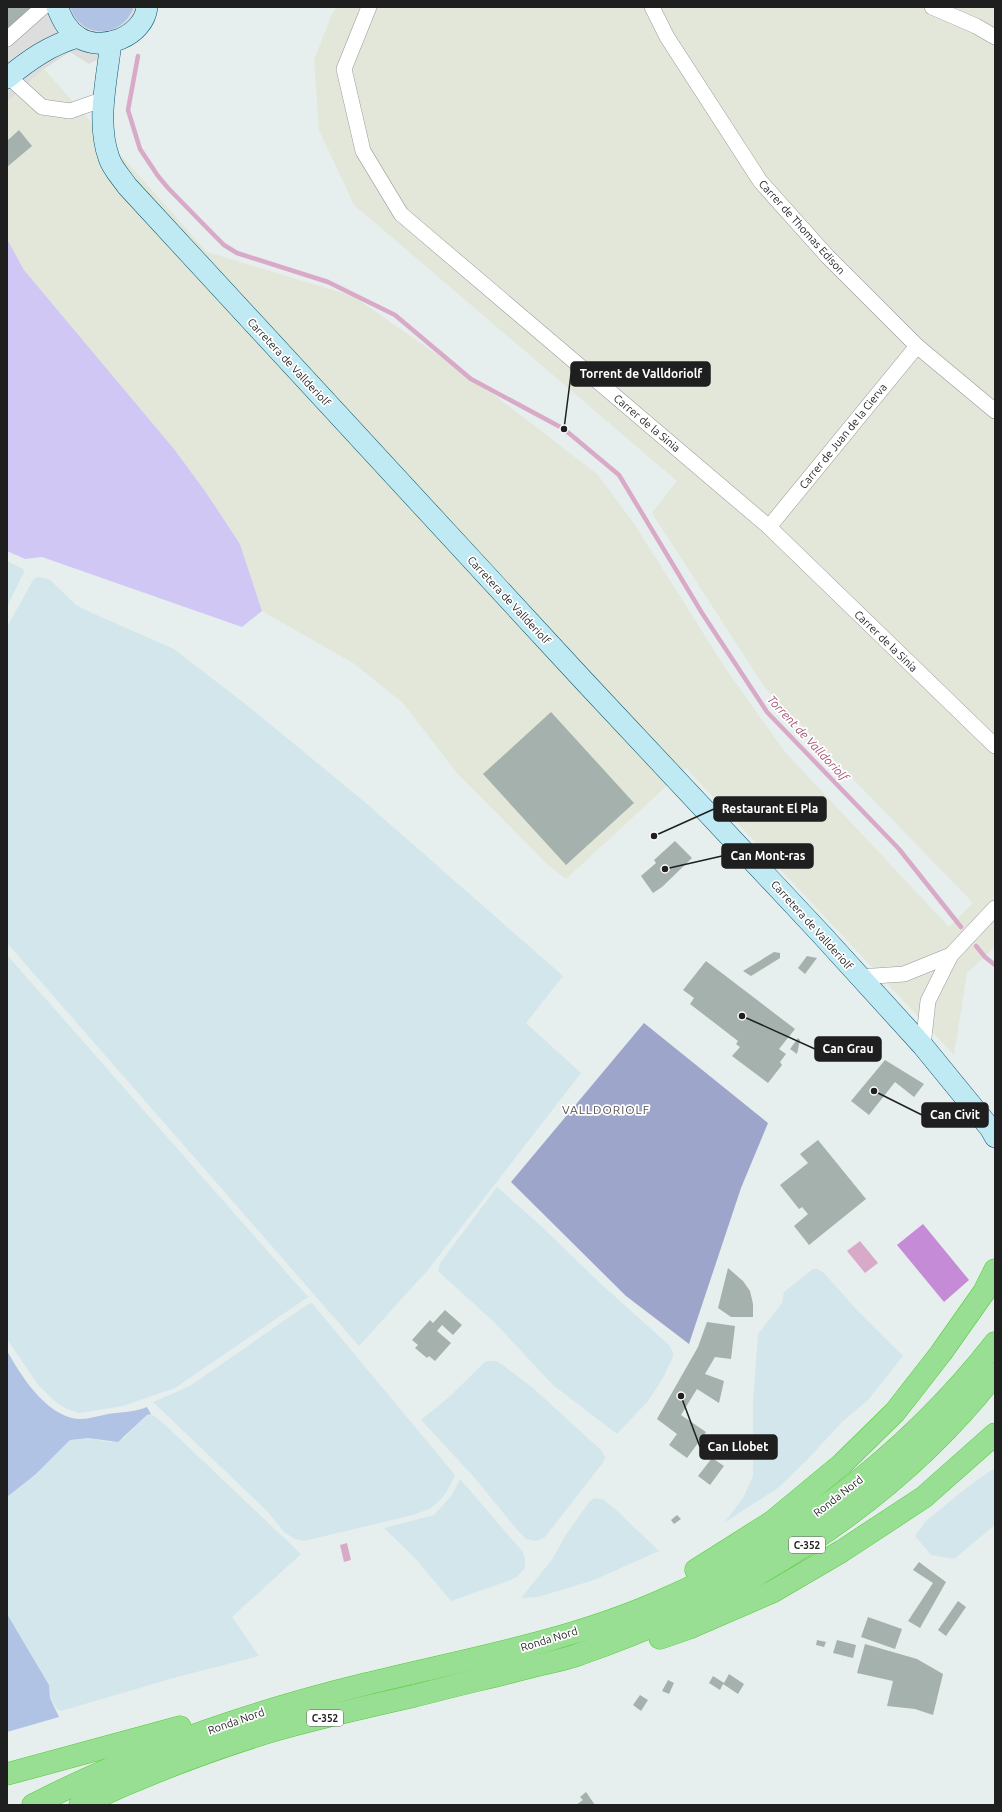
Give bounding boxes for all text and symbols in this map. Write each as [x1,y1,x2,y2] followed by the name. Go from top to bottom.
[757,177,847,277] street label: Carrer de Thomas Edison
[245,316,333,409] street label: Carretera de Vallderiolf
[571,362,710,386] callout: Torrent de Valldoriolf
[580,367,703,380] text: Torrent de Valldoriolf
[797,381,889,491] street label: Carrer de Juan de la Cierva
[611,392,683,454] street label: Carrer de la Sinia
[465,554,553,647] street label: Carretera de Vallderiolf
[852,608,920,674] street label: Carrer de la Sinia
[765,693,852,785] water label: Torrent de Valldoriolf
[714,797,826,821] callout: Restaurant El Pla
[722,802,818,815] text: Restaurant El Pla
[722,844,813,868] callout: Can Mont-ras
[730,849,806,862] text: Can Mont-ras
[769,878,856,973] street label: Carretera de Vallderiolf
[815,1037,881,1061] callout: Can Grau
[823,1042,873,1055] text: Can Grau
[562,1103,650,1116] district label: VALLDORIOLF
[922,1103,988,1127] callout: Can Civit
[930,1108,980,1121] text: Can Civit
[700,1435,777,1459] callout: Can Llobet
[708,1440,768,1453] text: Can Llobet
[811,1473,865,1519] street label: Ronda Nord
[789,1537,825,1553] road number: C-352
[519,1625,579,1653] street label: Ronda Nord
[206,1706,266,1736] street label: Ronda Nord
[307,1710,343,1726] road number: C-352

